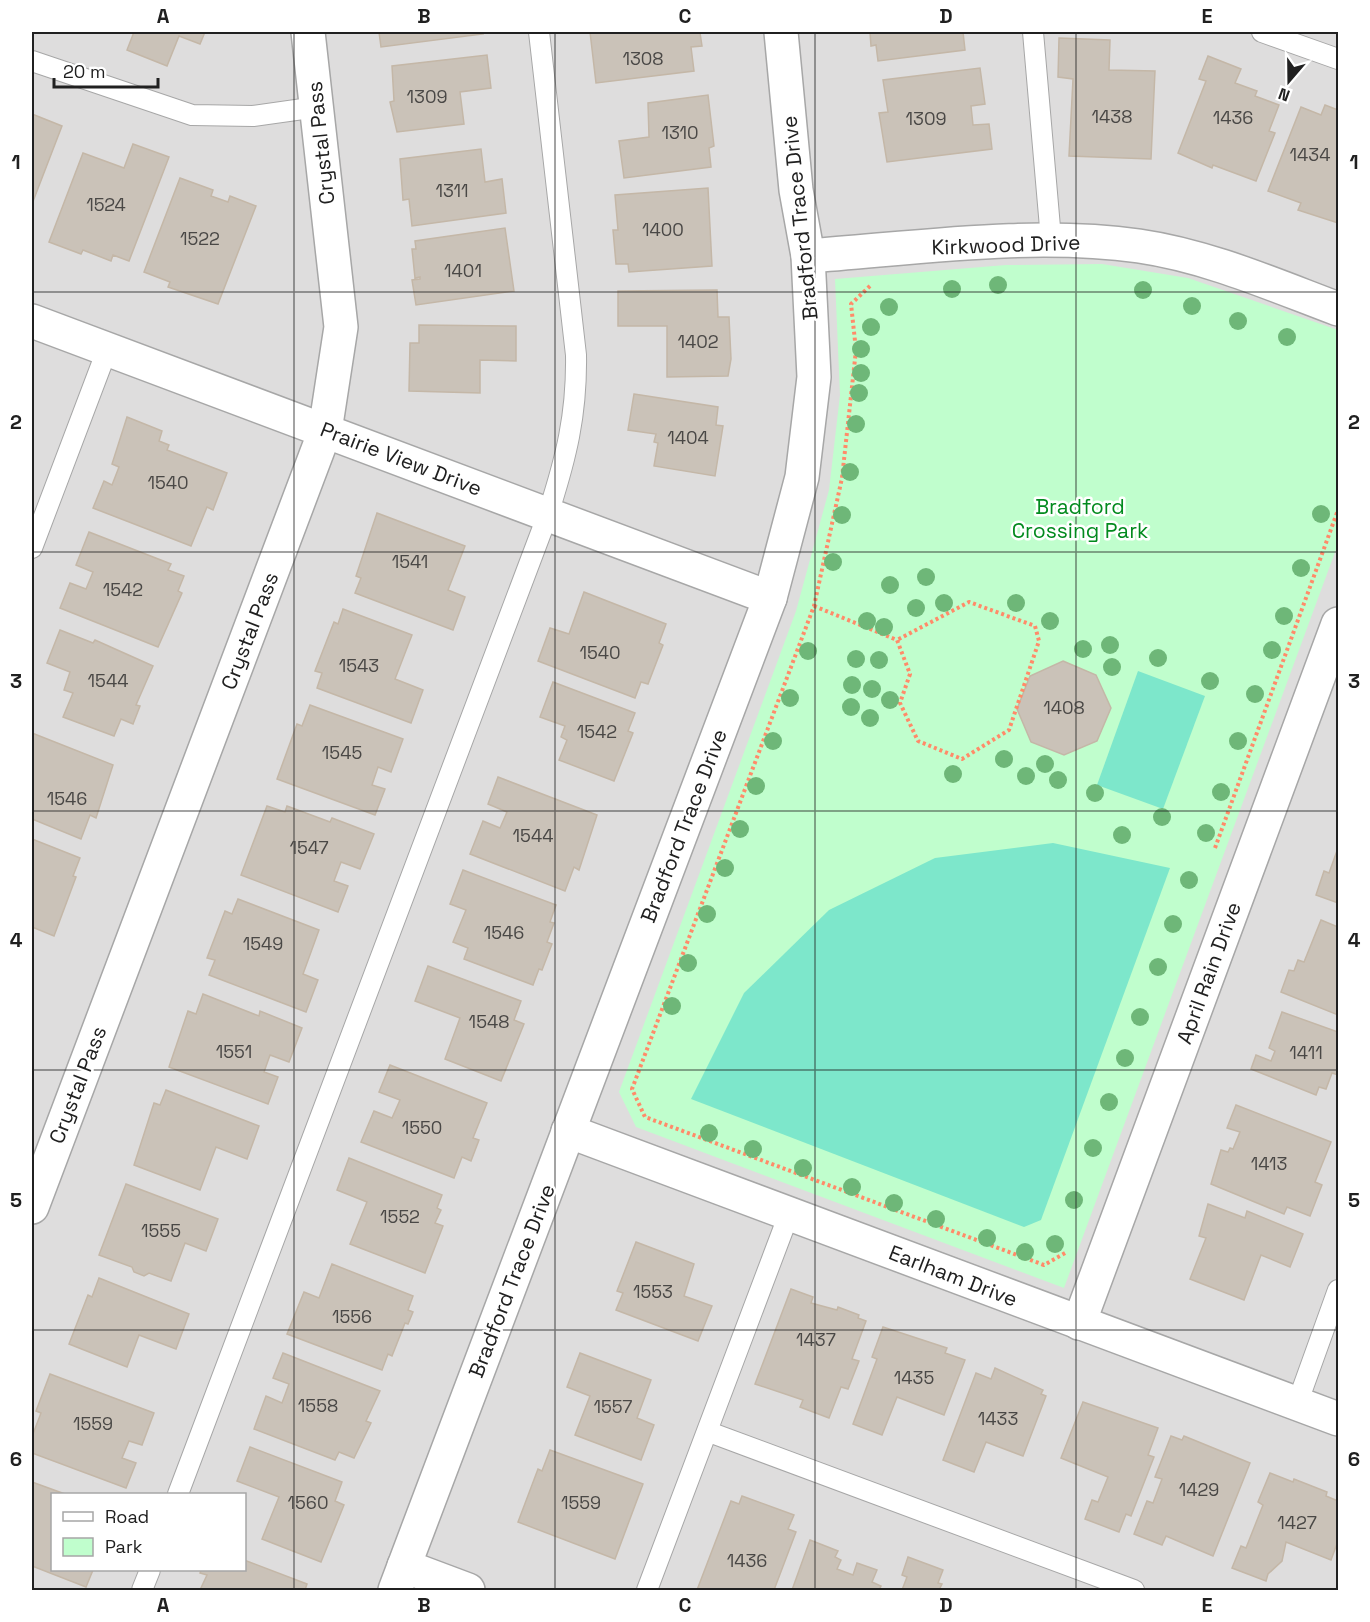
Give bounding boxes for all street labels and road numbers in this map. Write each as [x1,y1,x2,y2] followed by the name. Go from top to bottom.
[301,80,340,206] street label: Crystal Pass
[775,115,824,322] street label: Bradford Trace Drive
[931,228,1081,261] street label: Kirkwood Drive
[317,415,486,502] street label: Prairie View Drive
[215,568,284,693] street label: Crystal Pass
[634,725,733,926] street label: Bradford Trace Drive
[1170,898,1247,1048] street label: April Rain Drive
[43,1022,112,1147] street label: Crystal Pass
[462,1180,561,1381] street label: Bradford Trace Drive
[885,1239,1021,1312] street label: Earlham Drive

